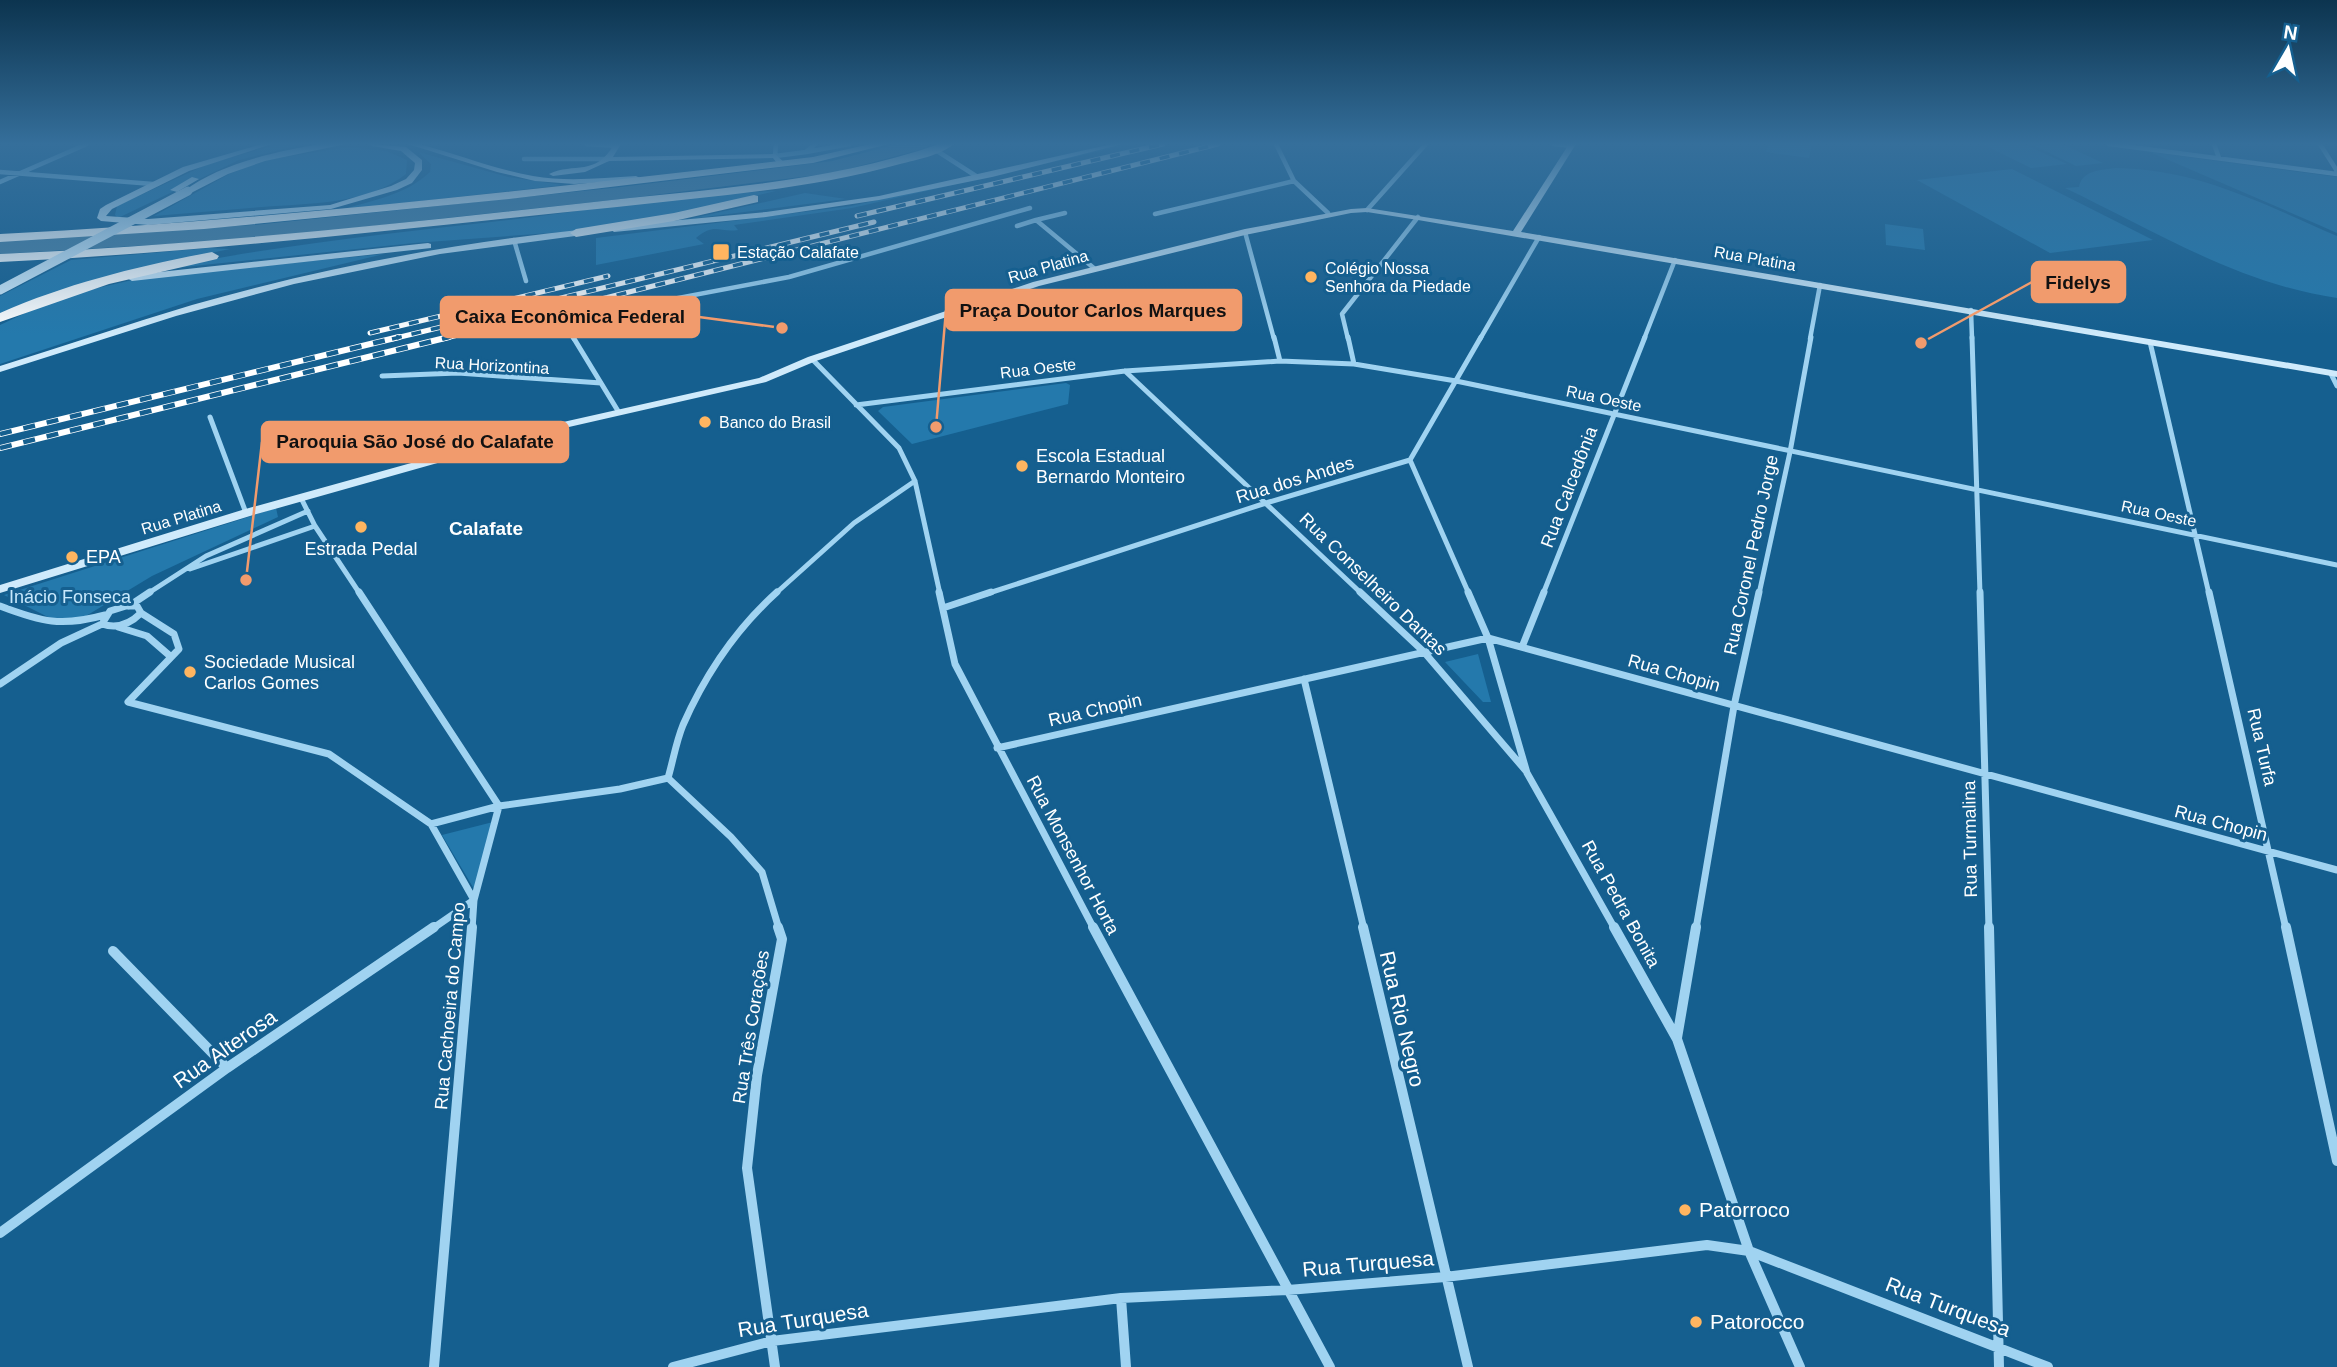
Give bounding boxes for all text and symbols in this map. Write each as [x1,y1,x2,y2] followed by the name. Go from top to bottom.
[2253,14,2323,84] north arrow
[2282,21,2299,44] text: N
[711,242,731,262] marker: Estação Calafate
[1713,243,1797,274] street label: Rua Platina
[737,244,859,261] place label: Estação Calafate
[1006,247,1090,286] street label: Rua Platina
[1325,260,1471,295] place label: Colégio Nossa Senhora da Piedade
[2032,262,2125,302] callout: Fidelys
[1303,269,1319,285] marker: Colégio Nossa Senhora da Piedade
[2045,272,2111,293] text: Fidelys
[946,290,1241,330] callout: Praça Doutor Carlos Marques
[441,297,699,337] callout: Caixa Econômica Federal
[959,300,1227,321] text: Praça Doutor Carlos Marques
[455,306,685,327] text: Caixa Econômica Federal
[434,354,550,377] street label: Rua Horizontina
[999,355,1077,382] street label: Rua Oeste
[1565,382,1643,415] street label: Rua Oeste
[697,414,713,430] marker: Banco do Brasil
[719,414,831,431] place label: Banco do Brasil
[262,422,568,462] callout: Paroquia São José do Calafate
[1537,423,1602,550] street label: Rua Calcedônia
[276,431,554,452] text: Paroquia São José do Calafate
[1036,446,1185,487] place label: Escola Estadual Bernardo Monteiro
[1234,453,1356,507] street label: Rua dos Andes
[1720,453,1782,657] street label: Rua Coronel Pedro Jorge
[1014,458,1030,474] marker: Escola Estadual Bernardo Monteiro
[139,497,223,538] street label: Rua Platina
[2120,497,2198,530] street label: Rua Oeste
[1296,509,1450,659] street label: Rua Conselheiro Dantas
[449,518,523,539] district label: Calafate
[353,519,369,535] marker: Estrada Pedal
[304,539,418,559] place label: Estrada Pedal
[86,547,121,567] place label: EPA
[64,549,80,565] marker: EPA
[9,587,132,607] park label: Inácio Fonseca
[1626,650,1722,696] street label: Rua Chopin
[204,652,355,693] place label: Sociedade Musical Carlos Gomes
[182,664,198,680] marker: Sociedade Musical Carlos Gomes
[1046,690,1144,730] street label: Rua Chopin
[2243,706,2281,789] street label: Rua Turfa
[1023,772,1124,939] street label: Rua Monsenhor Horta
[1959,779,1981,898] street label: Rua Turmalina
[2173,801,2269,845] street label: Rua Chopin
[1578,837,1665,972] street label: Rua Pedra Bonita
[431,901,469,1111] street label: Rua Cachoeira do Campo
[729,949,773,1105] street label: Rua Três Corações
[1376,949,1429,1089] street label: Rua Rio Negro
[169,1005,281,1092] street label: Rua Alterosa
[1699,1198,1790,1221] place label: Patorroco
[1677,1202,1693,1218] marker: Patorroco
[1301,1246,1435,1281] street label: Rua Turquesa
[1882,1272,2014,1341] street label: Rua Turquesa
[736,1298,870,1341] street label: Rua Turquesa
[1710,1310,1805,1333] place label: Patorocco
[1688,1314,1704,1330] marker: Patorocco

